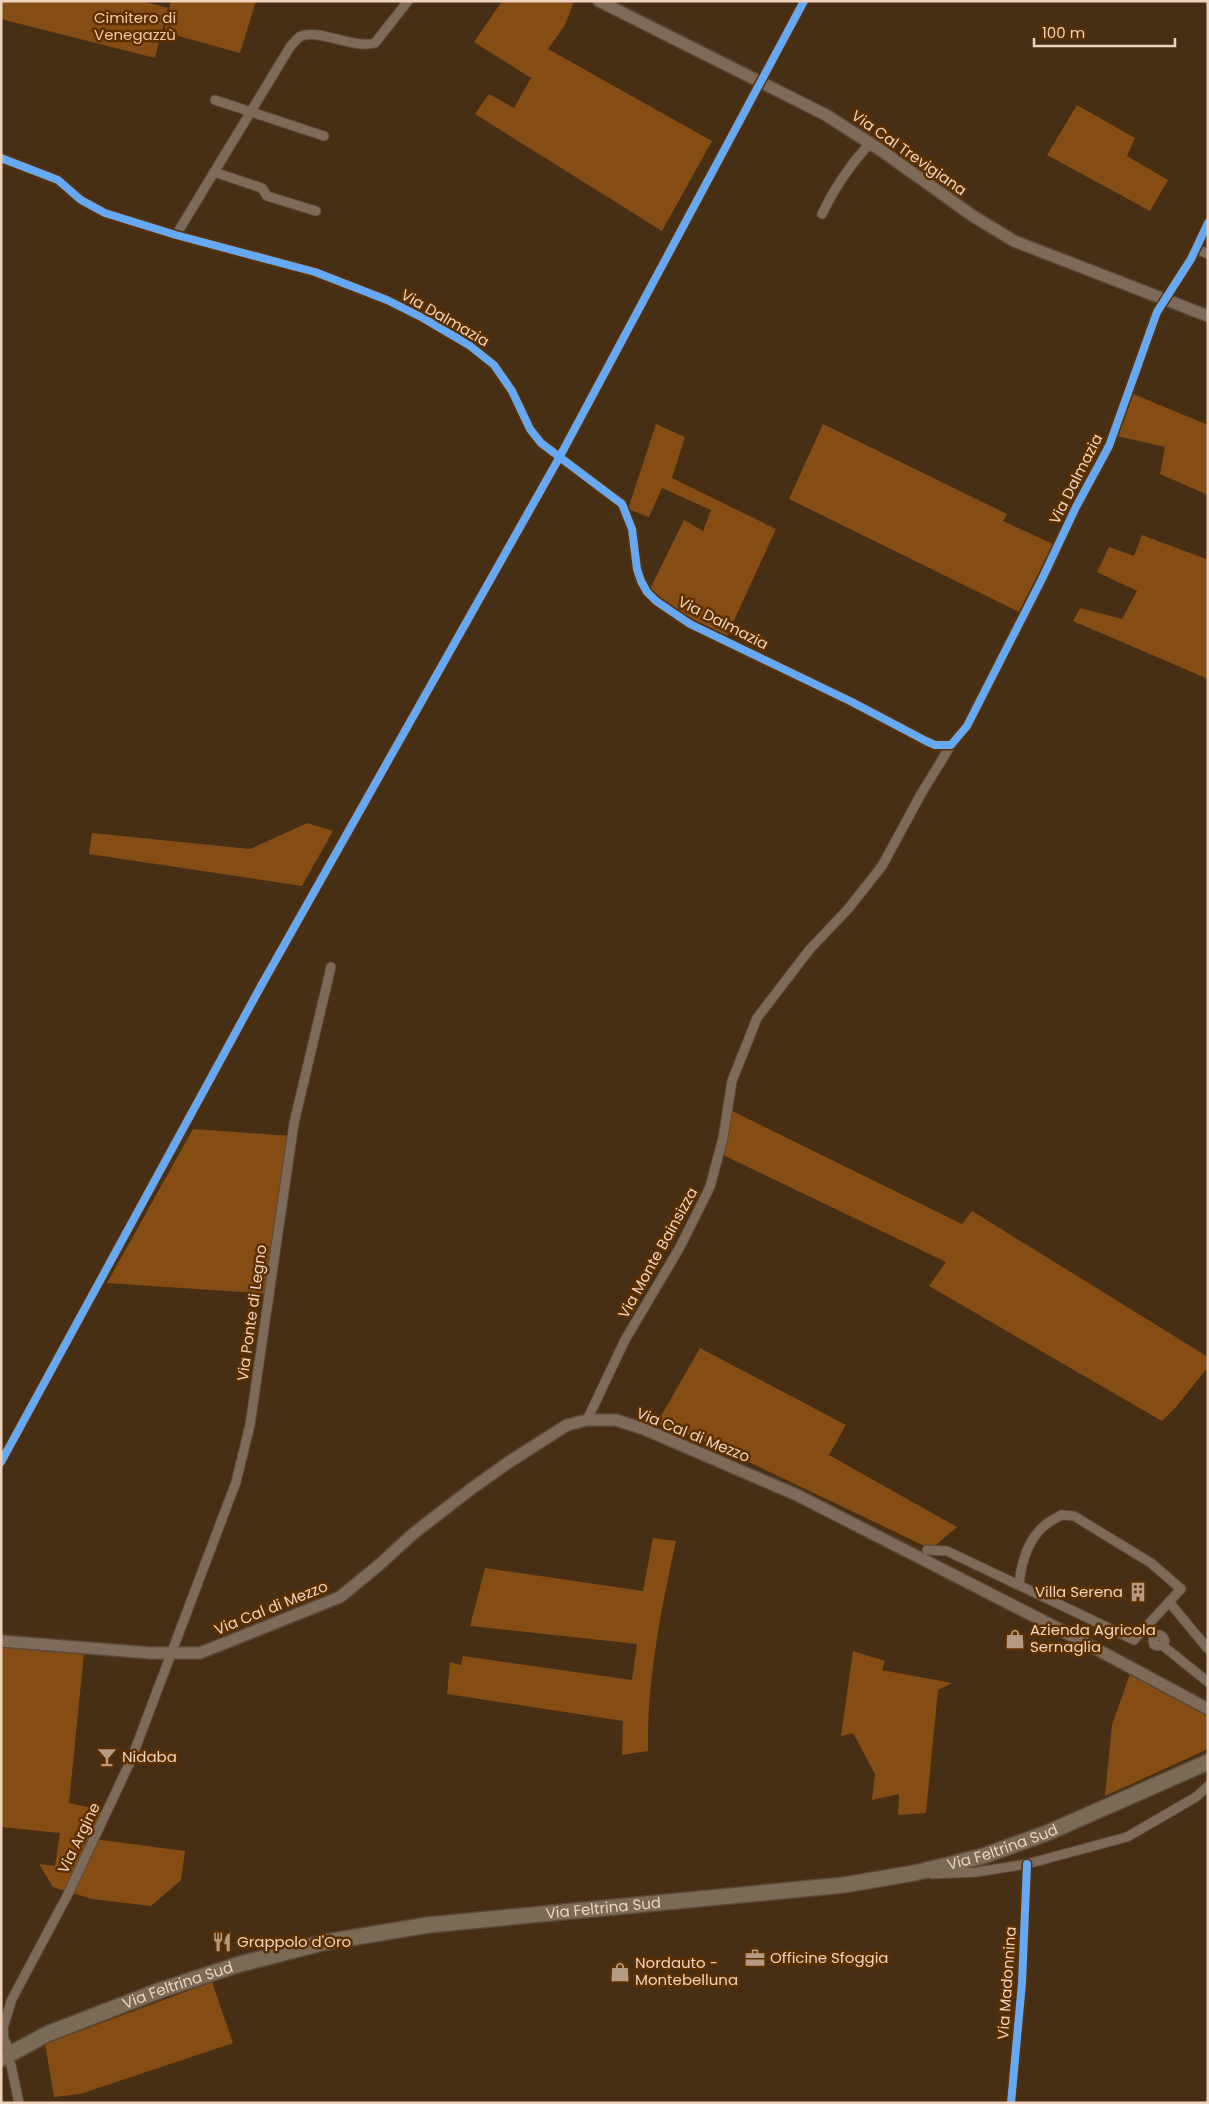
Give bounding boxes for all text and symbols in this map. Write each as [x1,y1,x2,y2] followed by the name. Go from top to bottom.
[94,7,176,45] park label: Cimitero di Venegazzù
[1034,15,1175,47] scale bar
[1042,22,1085,43] text: 100 m
[847,105,971,200] street label: Via Cal Trevigiana
[397,284,493,351] street label: Via Dalmazia
[1044,430,1107,527] street label: Via Dalmazia
[675,591,772,654] street label: Via Dalmazia
[613,1183,702,1322] street label: Via Monte Bainsizza
[232,1243,271,1383] street label: Via Ponte di Legno
[633,1402,753,1467] street label: Via Cal di Mezzo
[211,1575,331,1640] street label: Via Cal di Mezzo
[1035,1581,1123,1602] place label: Villa Serena
[1127,1581,1149,1603] building icon: Villa Serena
[1030,1619,1156,1657] place label: Azienda Agricola Sernaglia
[1004,1628,1026,1650] shop icon: Azienda Agricola Sernaglia
[96,1746,118,1768] bar icon: Nidaba
[122,1746,177,1767] place label: Nidaba
[52,1799,105,1877] street label: Via Argine
[945,1819,1061,1875] street label: Via Feltrina Sud
[545,1892,662,1924] street label: Via Feltrina Sud
[992,1926,1021,2040] street label: Via Madonnina
[211,1931,233,1953] restaurant icon: Grappolo d'Oro
[237,1931,351,1952] place label: Grappolo d'Oro
[744,1947,766,1969] office icon: Officine Sfoggia
[770,1947,889,1968] place label: Officine Sfoggia
[635,1952,738,1990] place label: Nordauto - Montebelluna
[119,1956,236,2014] street label: Via Feltrina Sud
[609,1961,631,1983] shop icon: Nordauto - Montebelluna

